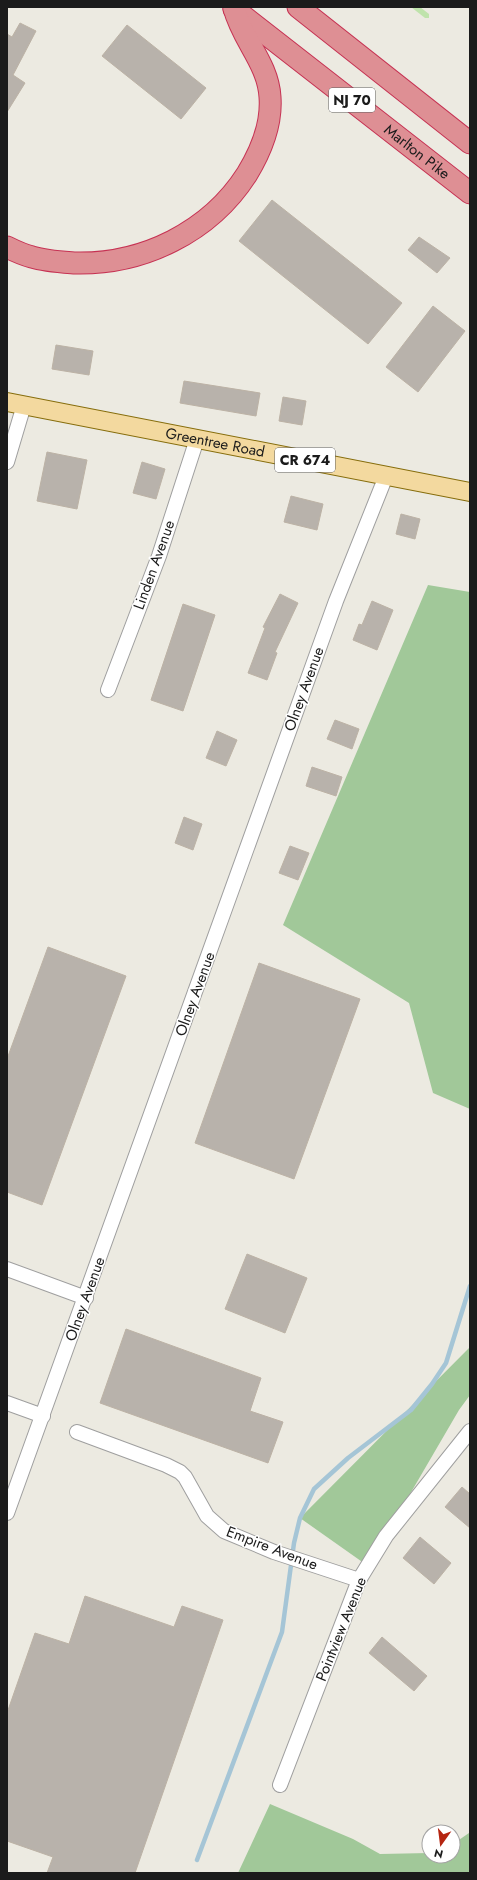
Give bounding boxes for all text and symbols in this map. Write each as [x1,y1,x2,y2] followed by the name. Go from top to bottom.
[329,88,375,112] road number: NJ 70
[379,119,455,185] street label: Marlton Pike
[164,422,267,463] street label: Greentree Road
[275,448,335,472] road number: CR 674
[128,517,180,613] street label: Linden Avenue
[279,643,330,734] street label: Olney Avenue
[170,948,221,1039] street label: Olney Avenue
[60,1253,111,1344] street label: Olney Avenue
[223,1520,321,1576] street label: Empire Avenue
[310,1573,372,1684] street label: Pointview Avenue
[421,1824,461,1864] north arrow
[432,1845,445,1863] text: N

